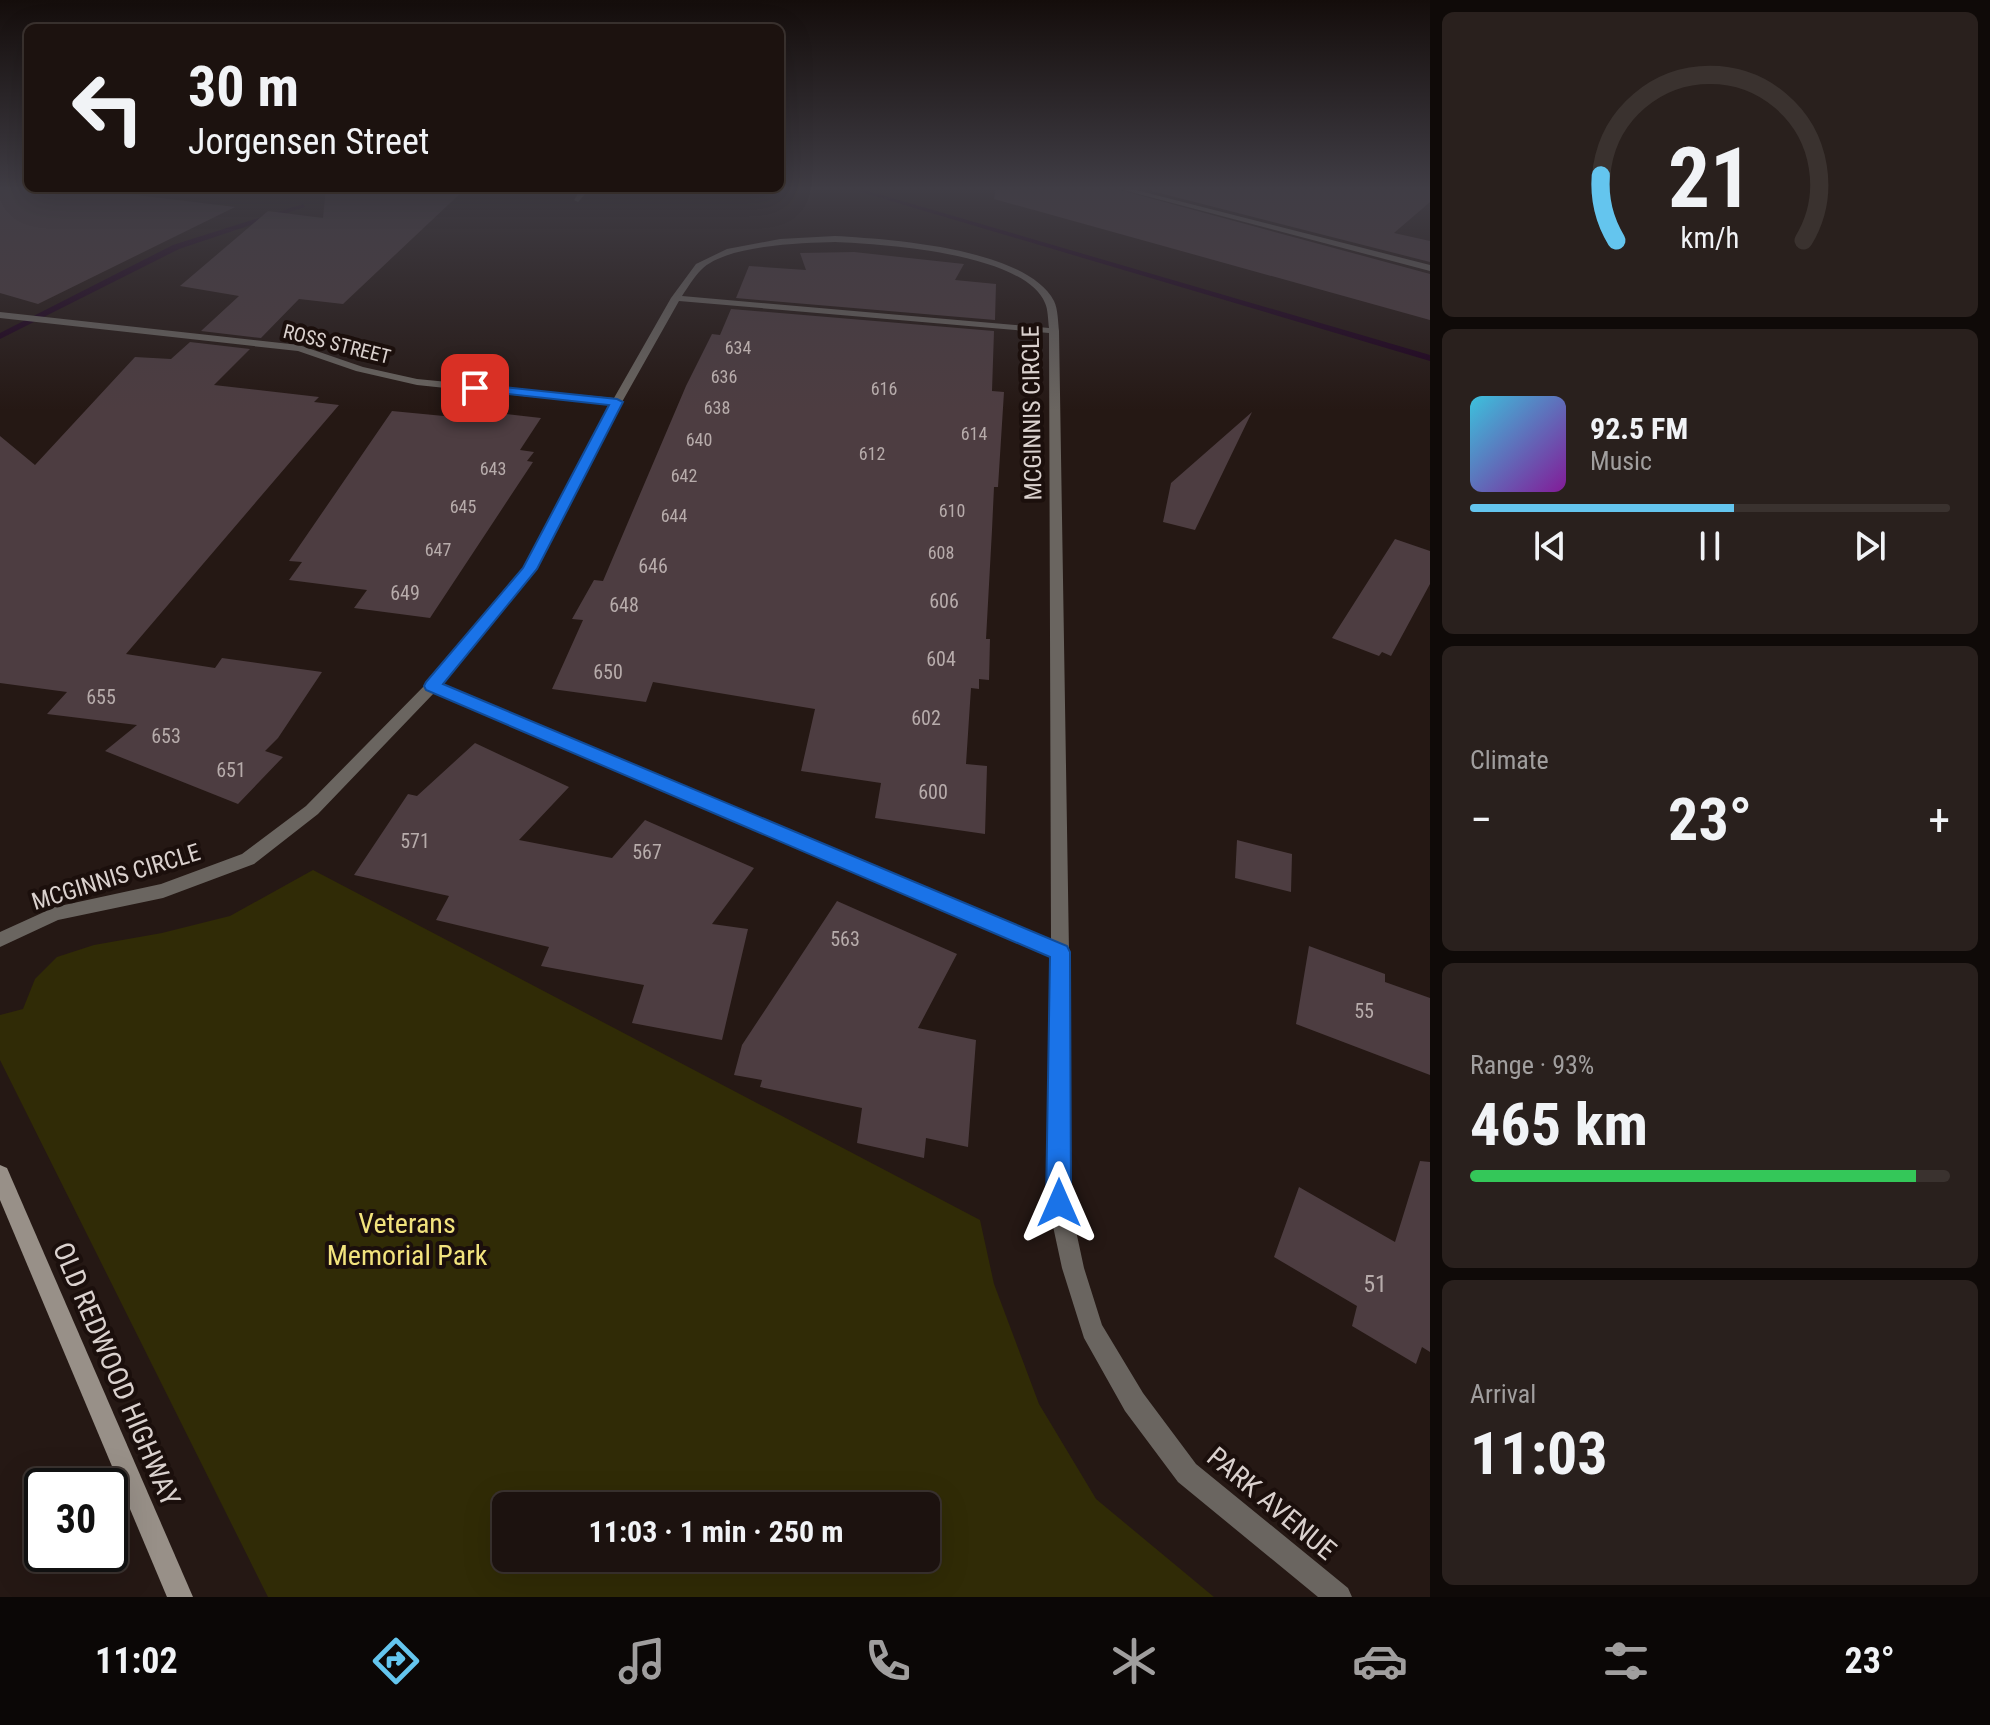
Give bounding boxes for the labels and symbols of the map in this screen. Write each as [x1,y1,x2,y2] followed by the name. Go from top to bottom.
[281,319,393,369] street label: ROSS STREET
[1016,325,1048,501] street label: MCGINNIS CIRCLE
[725,337,751,358] house number: 634
[441,354,509,422] pin
[711,366,737,387] house number: 636
[871,378,897,399] house number: 616
[704,397,730,418] house number: 638
[961,423,987,444] house number: 614
[686,429,712,450] house number: 640
[859,443,885,464] house number: 612
[480,458,506,479] house number: 643
[671,465,697,486] house number: 642
[450,496,476,517] house number: 645
[939,500,965,521] house number: 610
[661,505,687,526] house number: 644
[425,539,451,560] house number: 647
[928,542,954,563] house number: 608
[638,554,668,578] house number: 646
[390,581,420,605] house number: 649
[929,589,959,613] house number: 606
[609,593,639,617] house number: 648
[926,647,956,671] house number: 604
[593,660,623,684] house number: 650
[86,685,116,709] house number: 655
[911,706,941,730] house number: 602
[151,724,181,748] house number: 653
[216,758,246,782] house number: 651
[918,780,948,804] house number: 600
[400,829,430,853] house number: 571
[28,838,204,916] street label: MCGINNIS CIRCLE
[632,840,662,864] house number: 567
[830,927,860,951] house number: 563
[1354,999,1374,1023] house number: 55
[1017,1161,1101,1245] position arrow
[327,1207,488,1272] park label: Veterans Memorial Park
[46,1237,187,1511] street label: OLD REDWOOD HIGHWAY
[1363,1270,1387,1298] house number: 51
[1201,1440,1343,1567] street label: PARK AVENUE
[24,1468,128,1572] speed limit sign: 30

